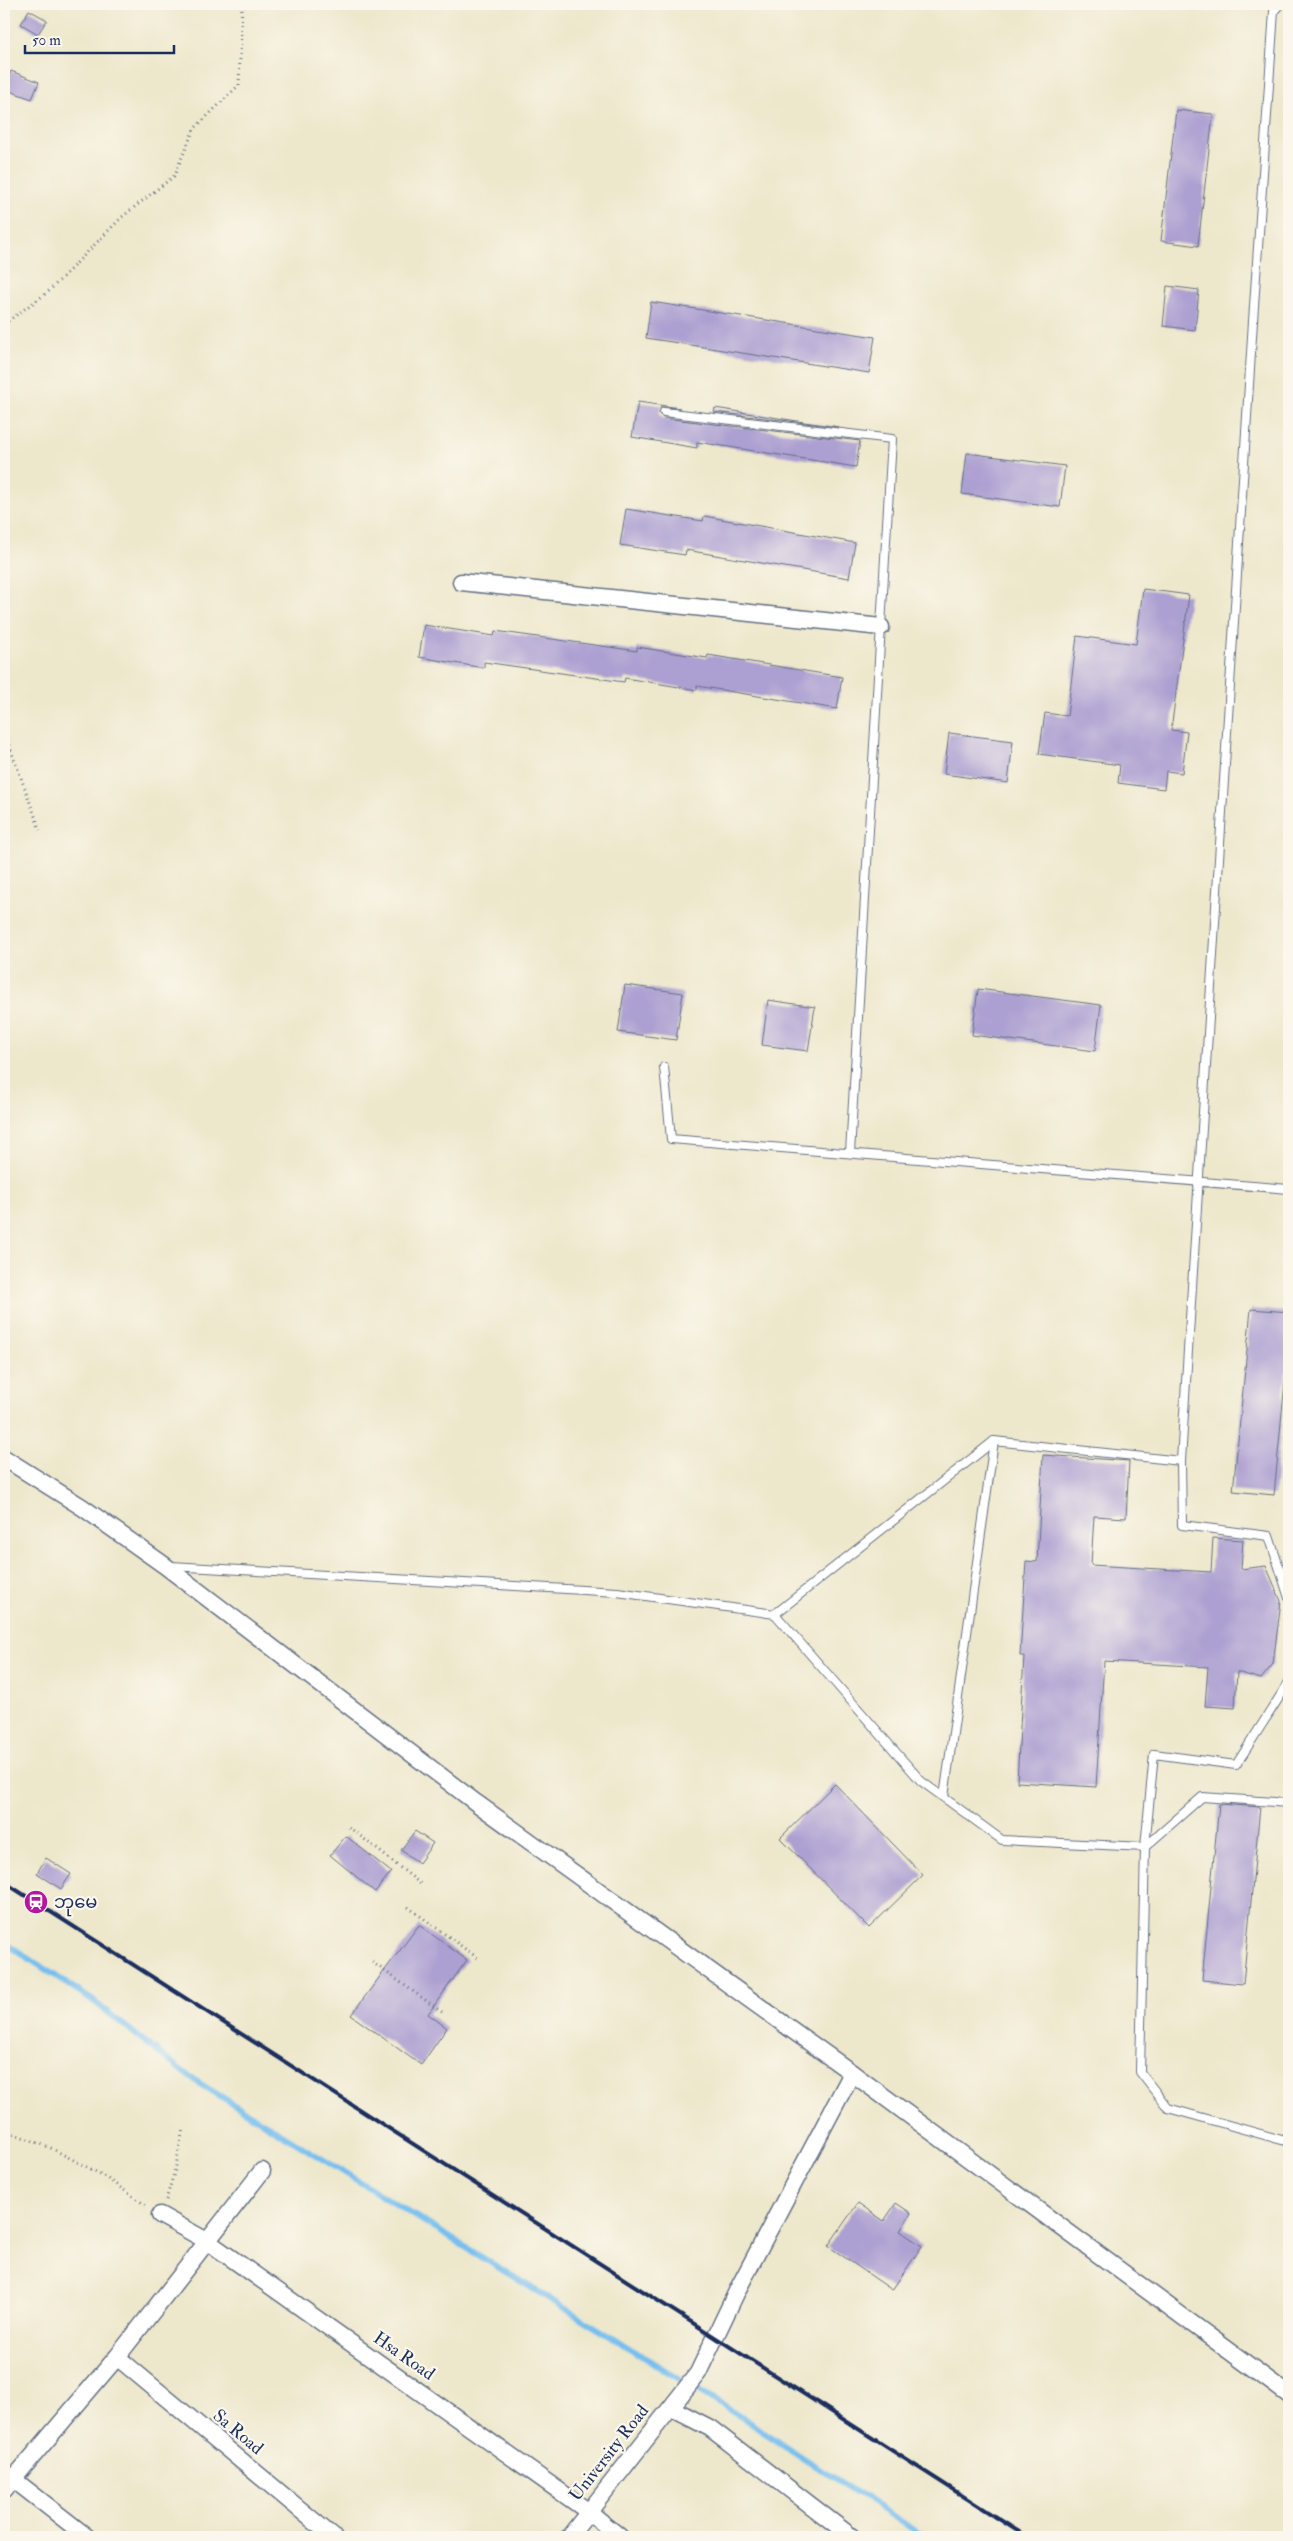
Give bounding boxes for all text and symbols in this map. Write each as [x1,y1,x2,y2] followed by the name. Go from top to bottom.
[25,22,174,54] scale bar
[32,31,61,50] text: 50 m
[23,1889,49,1915] station icon: ဘုမေ
[54,1891,98,1917] place label: ဘုမေ
[369,2327,439,2385] street label: Hsa Road
[564,2400,654,2506] street label: University Road
[208,2404,268,2460] street label: Sa Road

